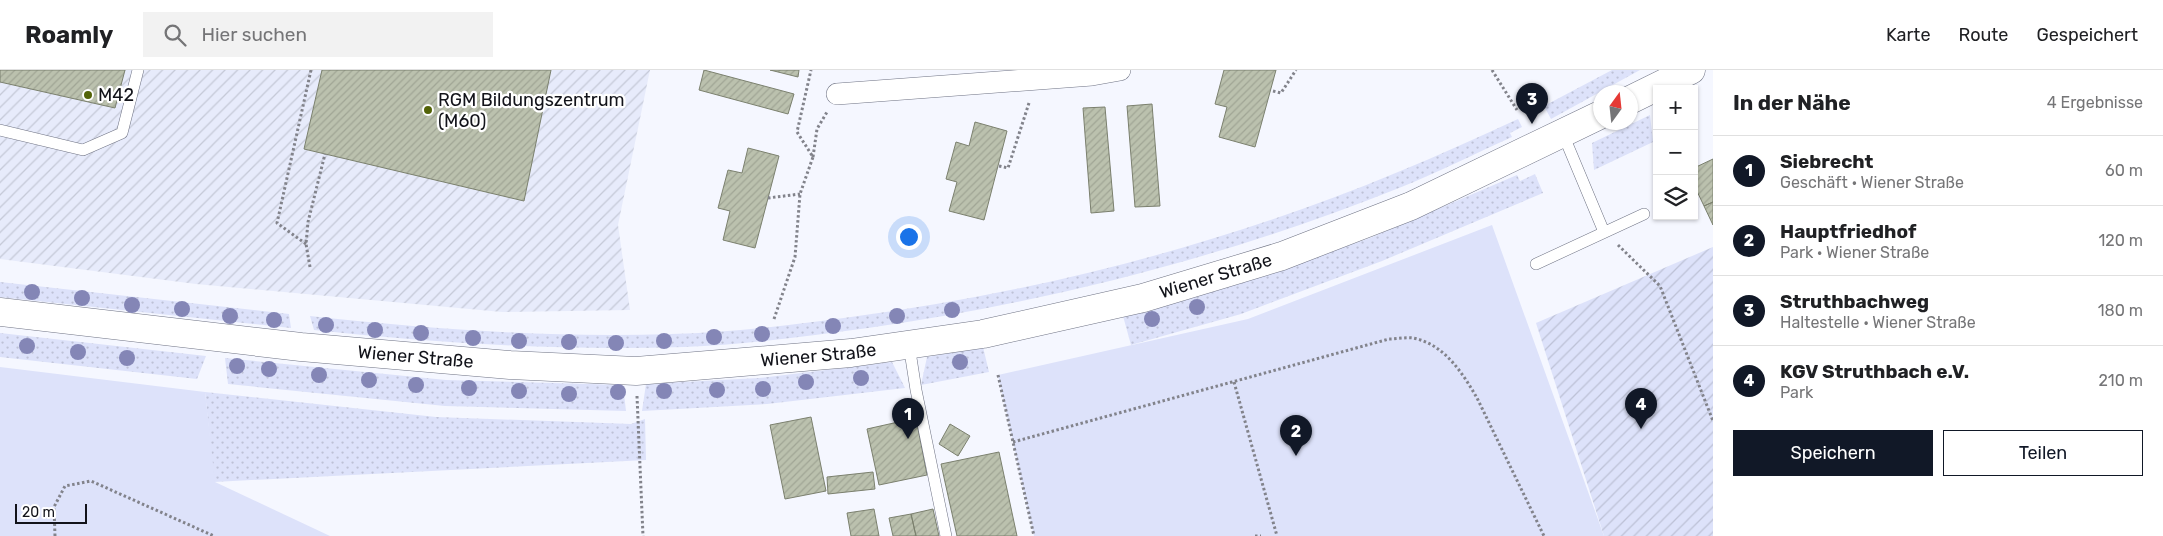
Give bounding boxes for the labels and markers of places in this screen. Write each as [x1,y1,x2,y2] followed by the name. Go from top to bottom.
[1516,83,1548,124] pin: 3
[98,84,134,106] place label: M42
[82,89,94,101] marker: M42
[438,89,625,132] place label: RGM Bildungszentrum (M60)
[422,104,434,116] marker: RGM Bildungszentrum (M60)
[1625,388,1657,429] pin: 4
[892,398,924,439] pin: 1
[1280,415,1312,456] pin: 2

